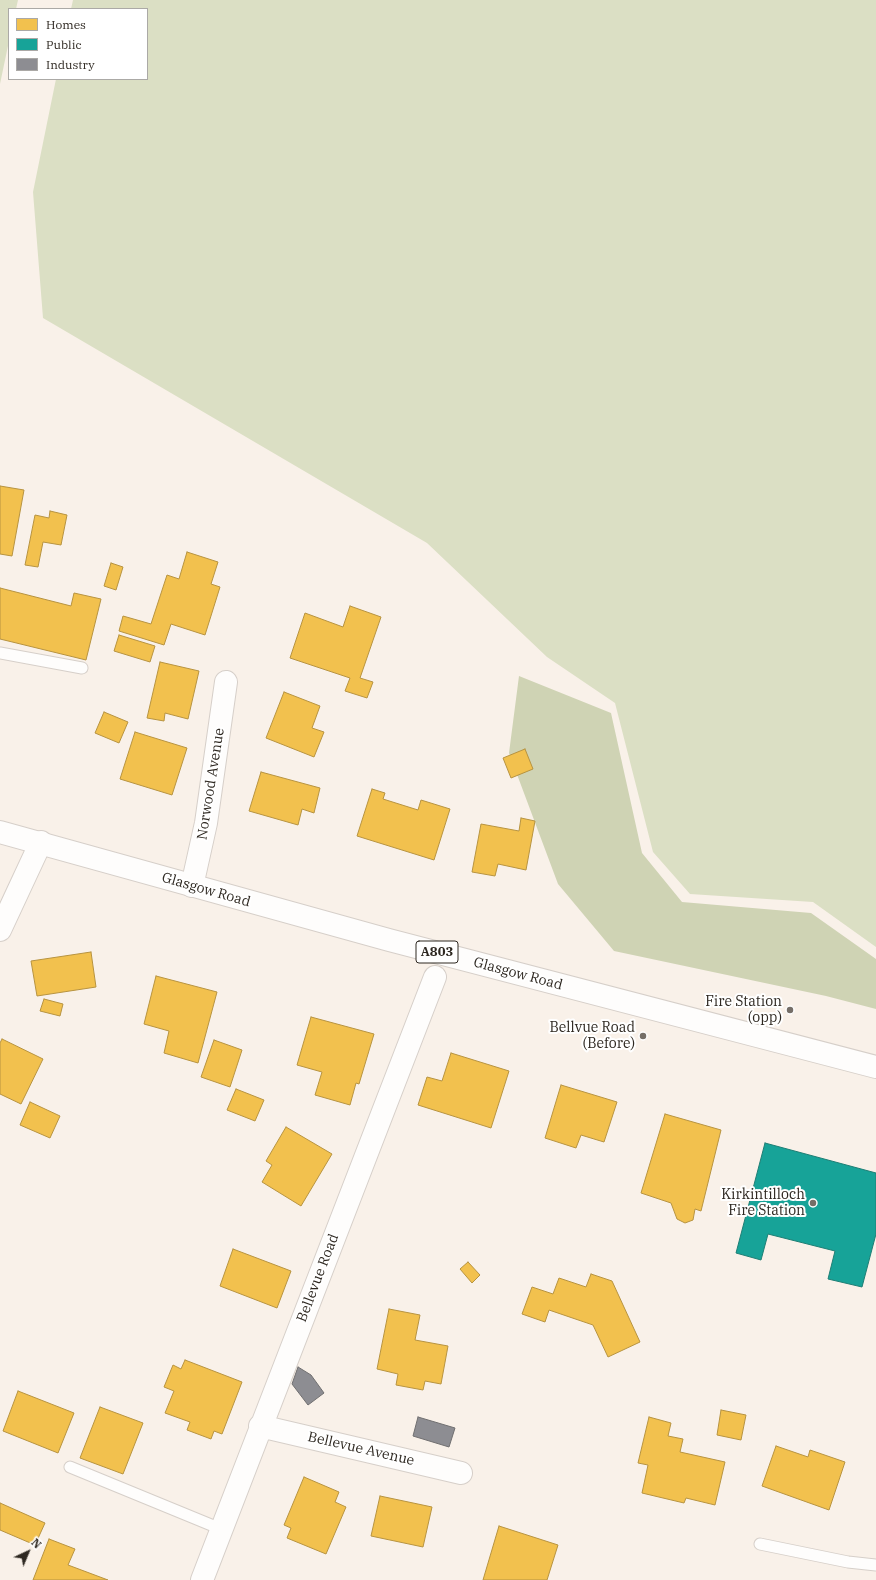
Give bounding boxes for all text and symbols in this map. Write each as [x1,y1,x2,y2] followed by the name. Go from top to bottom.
[8,8,148,80] legend
[46,17,86,32] text: Homes
[46,37,82,52] text: Public
[46,57,95,72] text: Industry
[194,727,228,841] street label: Norwood Avenue
[160,869,252,911] street label: Glasgow Road
[416,941,458,963] road number: A803
[472,954,564,994] street label: Glasgow Road
[705,994,782,1026] place label: Fire Station (opp)
[785,1005,795,1015] marker: Fire Station (opp)
[549,1020,635,1052] place label: Bellvue Road (Before)
[638,1031,648,1041] marker: Bellvue Road (Before)
[721,1187,805,1220] place label: Kirkintilloch Fire Station
[808,1198,818,1208] marker: Kirkintilloch Fire Station
[293,1232,343,1324] street label: Bellevue Road
[306,1429,416,1469] street label: Bellevue Avenue
[8,1532,48,1572] north arrow
[28,1535,44,1551] text: N

